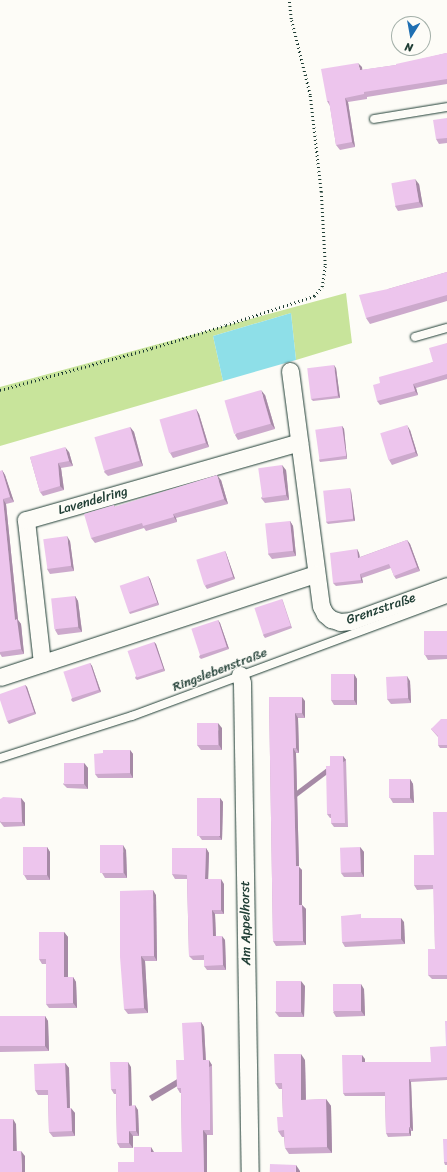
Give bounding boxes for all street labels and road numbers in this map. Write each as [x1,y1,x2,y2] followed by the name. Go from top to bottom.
[56,484,130,518] street label: Lavendelring
[344,590,418,628] street label: Grenzstraße
[170,645,270,695] street label: Ringslebenstraße
[237,881,255,965] street label: Am Appelhorst

